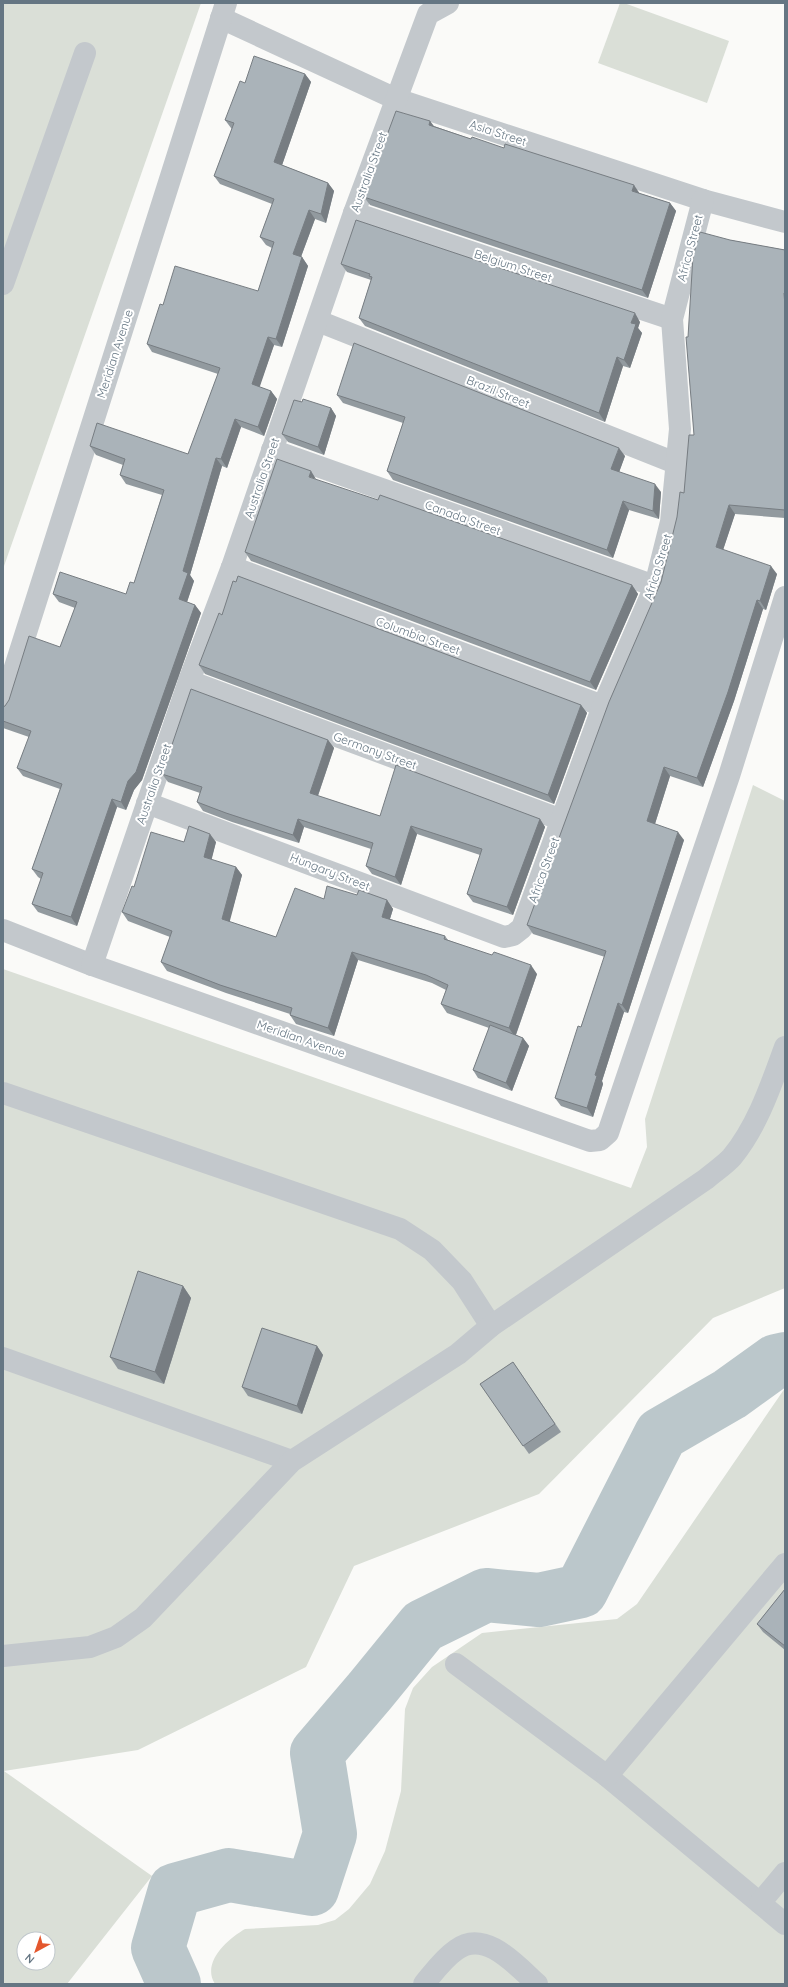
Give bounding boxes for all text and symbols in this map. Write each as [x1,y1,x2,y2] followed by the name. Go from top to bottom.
[468,116,529,149] street label: Asia Street
[347,130,390,214] street label: Australia Street
[673,213,706,283] street label: Africa Street
[472,246,554,285] street label: Belgium Street
[93,307,136,400] street label: Meridian Avenue
[464,372,532,411] street label: Brazil Street
[241,435,282,520] street label: Australia Street
[423,497,503,538] street label: Canada Street
[640,532,675,602] street label: Africa Street
[374,613,462,658] street label: Columbia Street
[331,728,419,773] street label: Germany Street
[133,741,174,826] street label: Australia Street
[525,835,562,905] street label: Africa Street
[288,849,372,894] street label: Hungary Street
[255,1016,347,1061] street label: Meridian Avenue
[16,1931,56,1971] north arrow
[22,1951,37,1967] text: N

